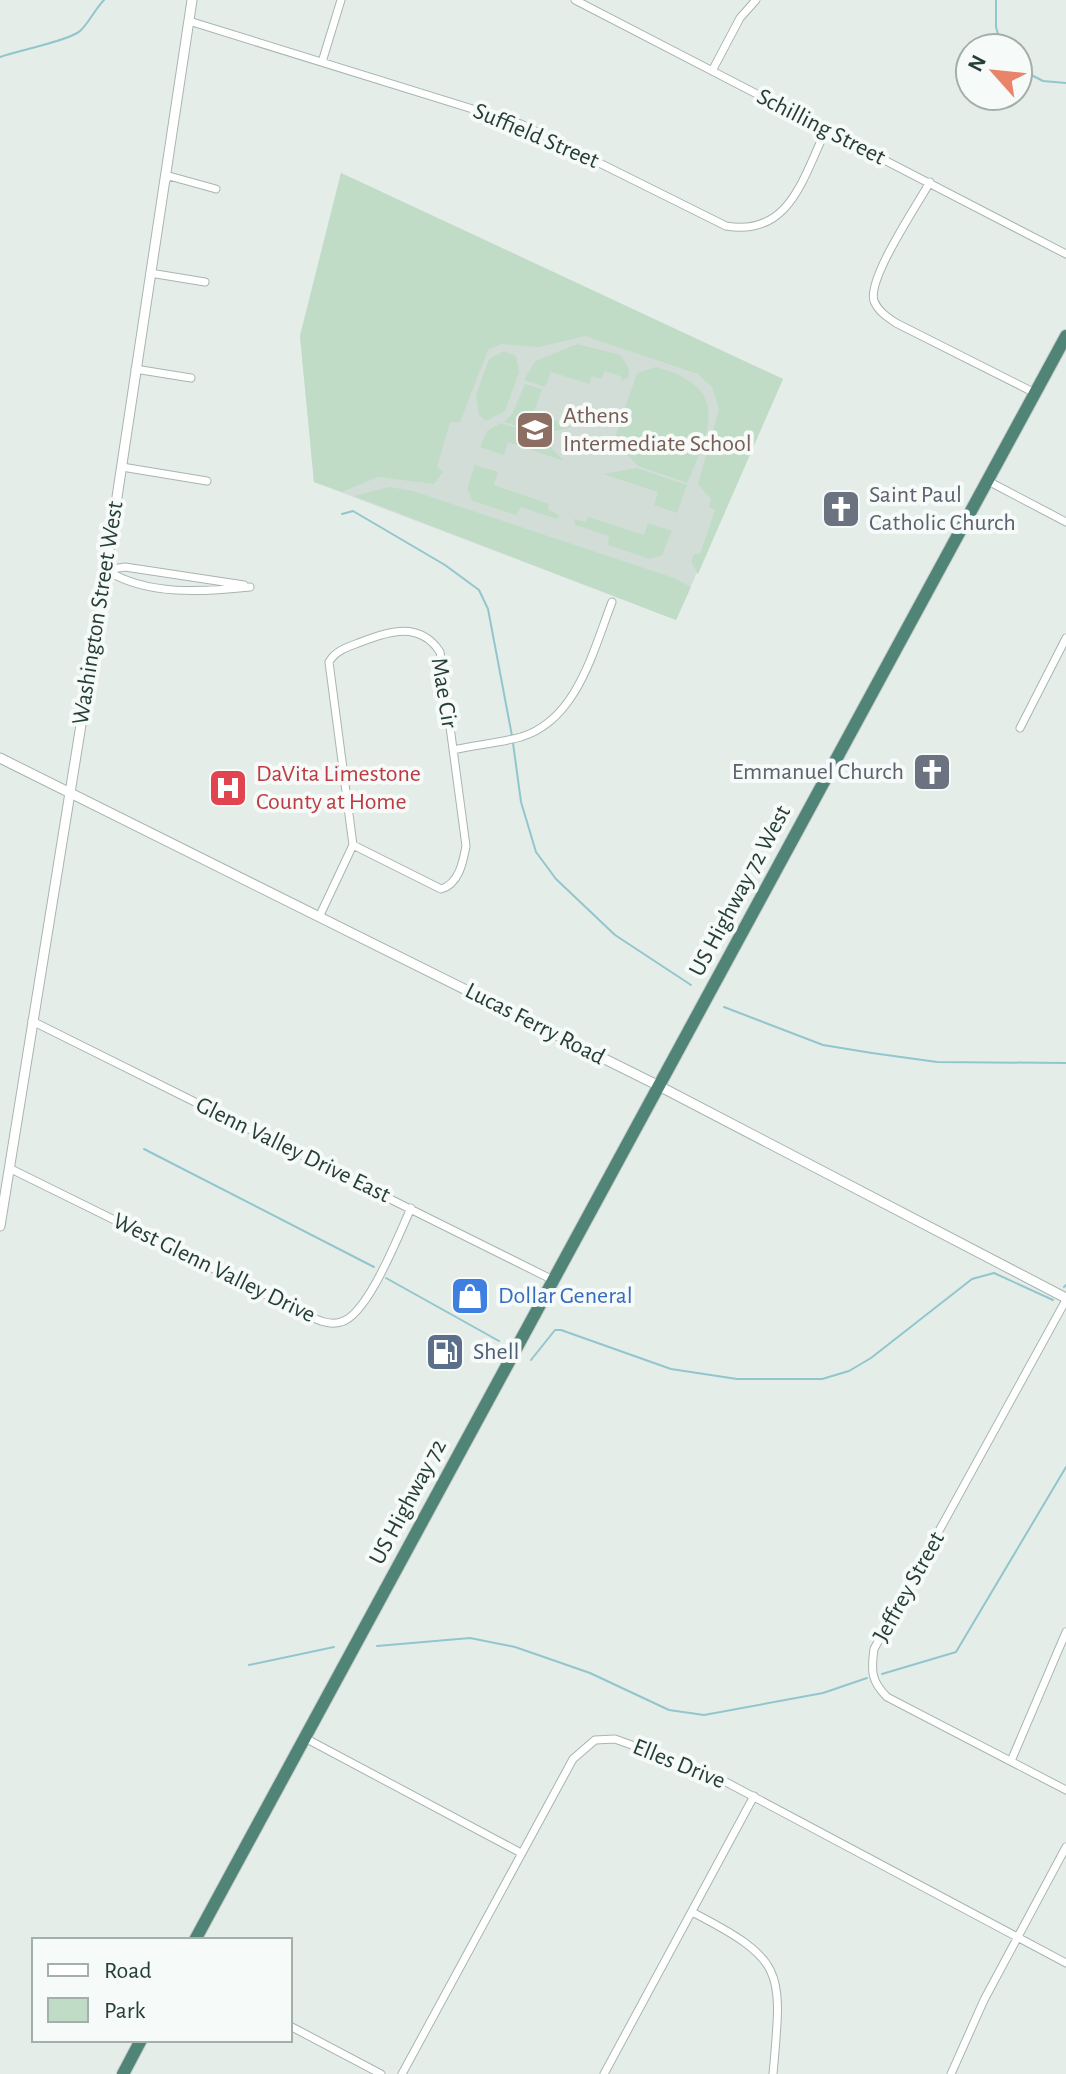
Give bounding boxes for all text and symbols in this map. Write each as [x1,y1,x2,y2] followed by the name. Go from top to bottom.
[954,32,1034,112] north arrow
[964,52,990,75] text: N
[753,84,889,170] street label: Schilling Street
[470,99,603,173] street label: Suffield Street
[563,404,752,456] place label: Athens Intermediate School
[514,409,556,451] school or university icon: Athens Intermediate School
[869,483,1016,535] place label: Saint Paul Catholic Church
[820,488,862,530] church icon: Saint Paul Catholic Church
[68,499,128,727] street label: Washington Street West
[427,656,461,730] street label: Mae Cir
[911,751,953,793] church icon: Emmanuel Church
[732,760,904,784] place label: Emmanuel Church
[256,762,421,814] place label: DaVita Limestone County at Home
[207,767,249,809] hospital icon: DaVita Limestone County at Home
[685,801,795,980] street label: US Highway 72 West
[461,978,609,1070] street label: Lucas Ferry Road
[192,1093,394,1208] street label: Glenn Valley Drive East
[109,1209,319,1327] street label: West Glenn Valley Drive
[449,1275,491,1317] shop icon: Dollar General
[498,1284,633,1308] place label: Dollar General
[424,1331,466,1373] fuel station icon: Shell
[473,1340,520,1364] place label: Shell
[365,1435,451,1569] street label: US Highway 72
[869,1528,949,1646] street label: Jeffrey Street
[629,1735,729,1793] street label: Elles Drive
[32,1938,292,2042] legend
[104,1959,152,1983] text: Road
[104,1999,145,2023] text: Park

